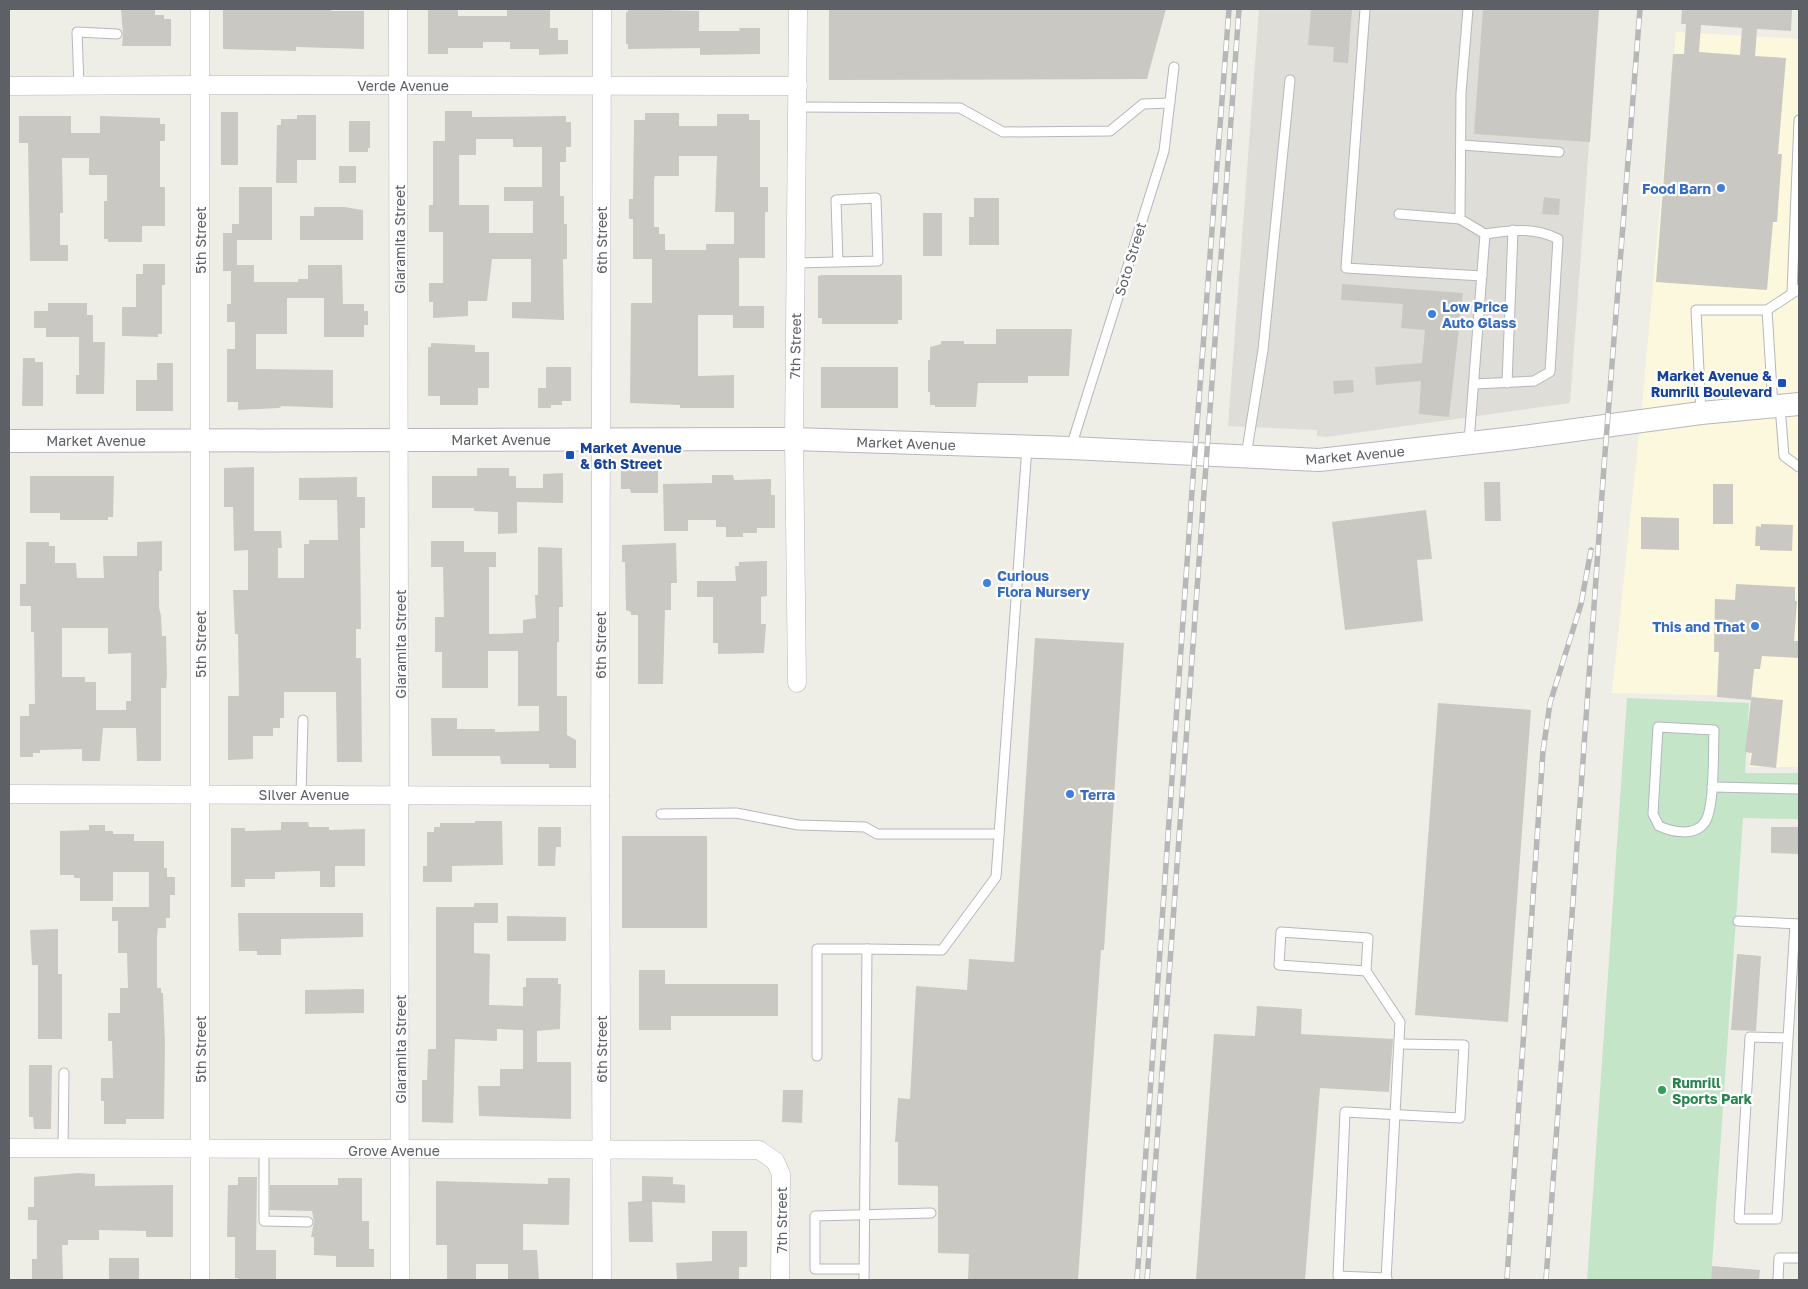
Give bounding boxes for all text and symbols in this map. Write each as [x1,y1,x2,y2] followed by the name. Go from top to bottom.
[357,77,449,94] street label: Verde Avenue
[1642,180,1711,197] place label: Food Barn
[1715,182,1727,194] marker: Food Barn
[391,184,408,294] street label: Giaramita Street
[192,206,209,274] street label: 5th Street
[593,206,610,274] street label: 6th Street
[1111,220,1149,298] street label: Soto Street
[1442,298,1516,331] place label: Low Price Auto Glass
[1426,308,1438,320] marker: Low Price Auto Glass
[786,313,804,379] street label: 7th Street
[1651,367,1772,400] place label: Market Avenue & Rumrill Boulevard
[1776,377,1788,389] marker: Market Avenue & Rumrill Boulevard
[451,431,551,448] street label: Market Avenue
[46,432,146,449] street label: Market Avenue
[856,433,956,453] street label: Market Avenue
[580,439,682,472] place label: Market Avenue & 6th Street
[1305,442,1405,468] street label: Market Avenue
[564,449,576,461] marker: Market Avenue & 6th Street
[997,567,1091,600] place label: Curious Flora Nursery
[981,577,993,589] marker: Curious Flora Nursery
[392,589,409,699] street label: Giaramita Street
[192,610,209,678] street label: 5th Street
[592,611,609,679] street label: 6th Street
[1652,618,1745,635] place label: This and That
[1749,620,1761,632] marker: This and That
[259,786,349,803] street label: Silver Avenue
[1080,786,1115,803] place label: Terra
[1064,788,1076,800] marker: Terra
[392,994,409,1104] street label: Giaramita Street
[192,1015,209,1083] street label: 5th Street
[593,1015,610,1083] street label: 6th Street
[1672,1074,1752,1107] place label: Rumrill Sports Park
[1656,1084,1668,1096] marker: Rumrill Sports Park
[348,1142,440,1159] street label: Grove Avenue
[773,1187,790,1253] street label: 7th Street

